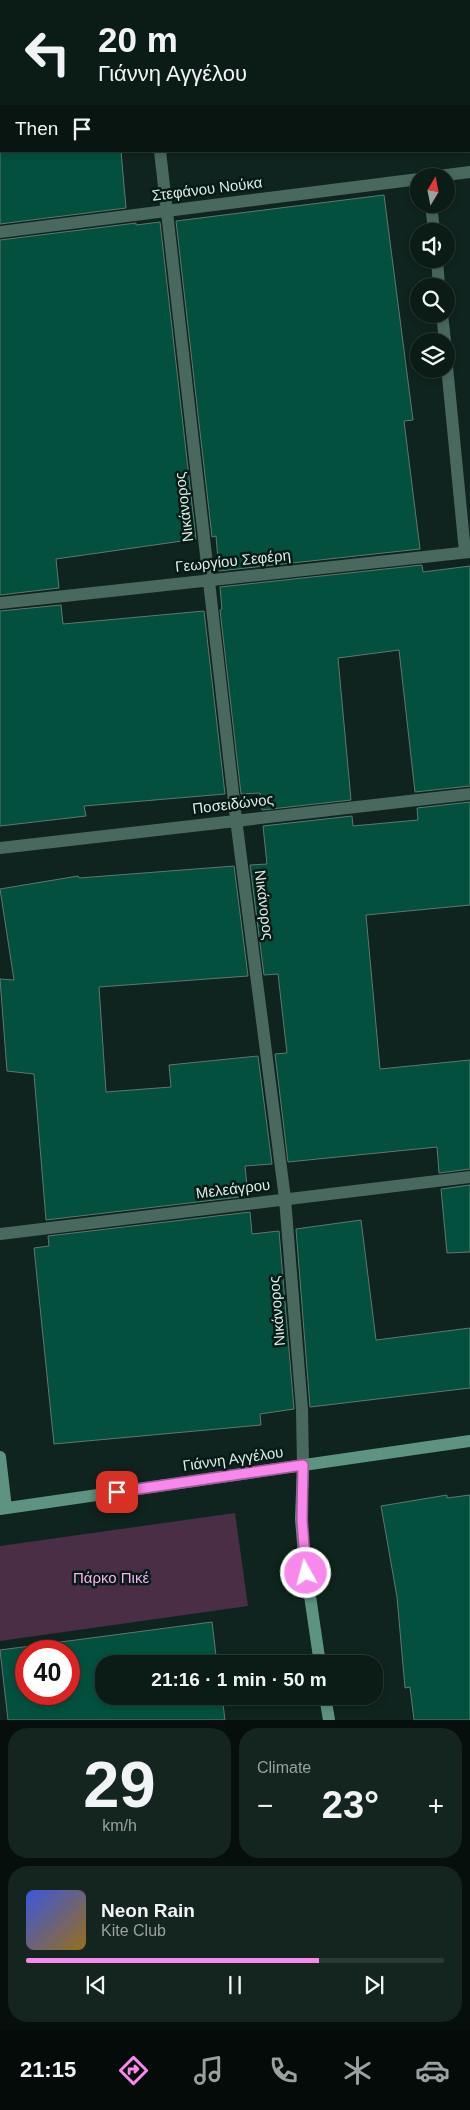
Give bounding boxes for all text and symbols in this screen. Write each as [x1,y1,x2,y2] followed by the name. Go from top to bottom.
[15,20,80,85] icon: left
[98,20,178,59] text: 20 m
[98,61,247,86] text: Γιάννη Αγγέλου
[68,115,96,143] icon: arrive
[15,118,58,139] text: Then
[410,168,455,212] north arrow
[410,168,455,378] map controls
[151,173,263,204] street label: Στεφάνου Νούκα
[410,223,455,268] button: sound
[410,278,455,323] button: search
[410,333,455,378] button: layers
[171,471,196,543] street label: Νικάνορος
[174,546,292,575] street label: Γεωργίου Σεφέρη
[191,790,274,817] street label: Ποσειδώνος
[252,869,277,941] street label: Νικάνορος
[195,1176,271,1201] street label: Μελεάγρου
[265,1275,288,1347] street label: Νικάνορος
[181,1443,284,1474] street label: Γιάννη Αγγέλου
[96,1471,138,1513] pin
[103,1478,131,1506] icon: arrive
[279,1546,331,1598] position arrow
[73,1569,149,1586] park label: Πάρκο Πικέ
[15,1640,80,1705] speed limit sign: 40
[151,1669,327,1690] text: 21:16 · 1 min · 50 m
[83,1748,156,1821] text: 29
[257,1759,311,1776] text: Climate
[322,1784,379,1826] text: 23°
[257,1790,273,1821] text: −
[428,1790,444,1821] text: +
[102,1817,137,1834] text: km/h
[101,1900,195,1921] text: Neon Rain
[101,1922,166,1939] text: Kite Club
[82,1971,110,1999] icon: previous
[221,1971,249,1999] icon: pause
[360,1971,388,1999] icon: next
[116,2053,151,2088] icon: directions
[191,2053,226,2088] icon: music
[266,2053,301,2088] icon: phone
[340,2053,375,2088] icon: climate
[415,2053,450,2088] icon: car
[20,2057,76,2082] text: 21:15

